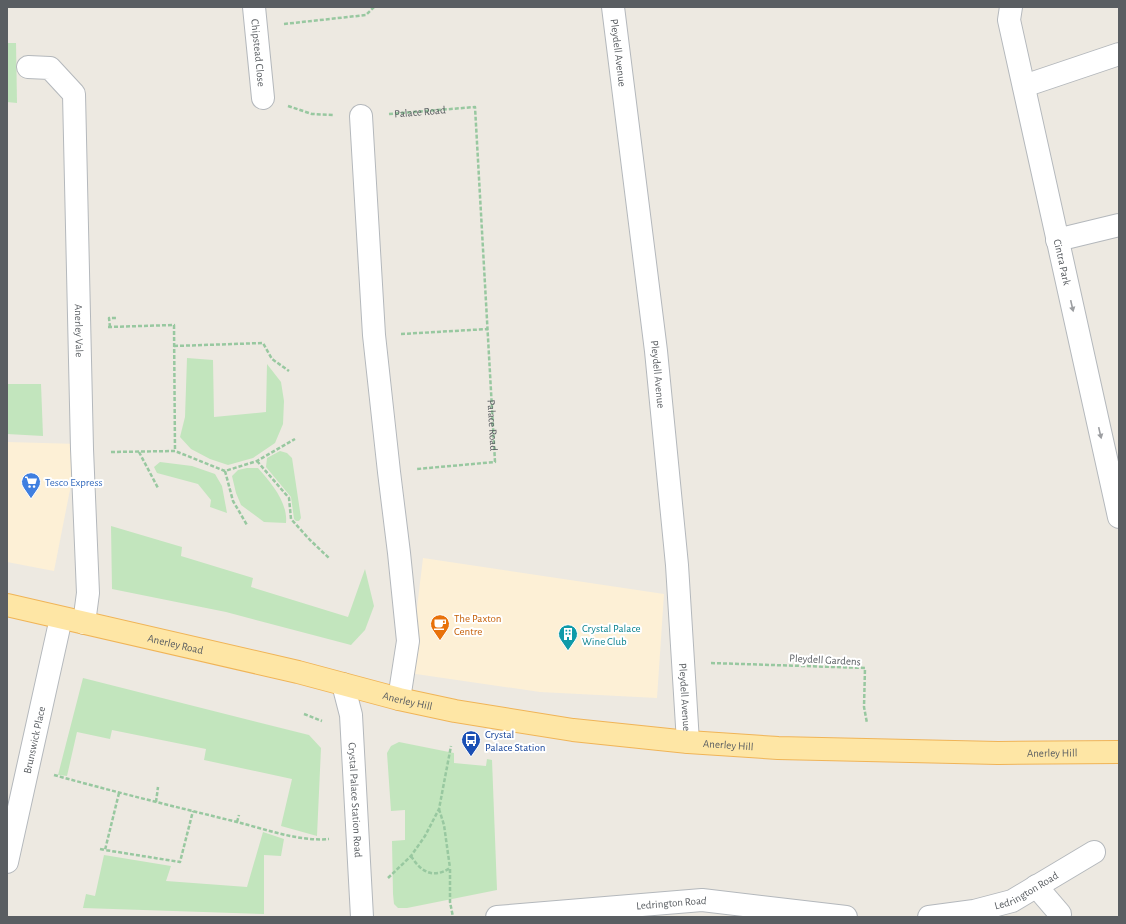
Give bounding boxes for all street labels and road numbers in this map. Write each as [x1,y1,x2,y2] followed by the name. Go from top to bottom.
[250,18,267,87] street label: Chipstead Close
[609,18,628,87] street label: Pleydell Avenue
[394,104,446,119] street label: Palace Road
[1052,238,1073,286] street label: Cintra Park
[73,304,85,357] street label: Anerley Vale
[649,340,667,409] street label: Pleydell Avenue
[486,399,500,451] street label: Palace Road
[147,632,205,656] street label: Anerley Road
[789,653,861,667] street label: Pleydell Gardens
[678,663,693,731] street label: Pleydell Avenue
[382,689,434,712] street label: Anerley Hill
[21,705,47,775] street label: Brunswick Place
[703,738,754,752] street label: Anerley Hill
[347,742,364,858] street label: Crystal Palace Station Road
[1027,747,1077,758] street label: Anerley Hill
[993,869,1060,911] street label: Ledrington Road
[636,894,707,911] street label: Ledrington Road

